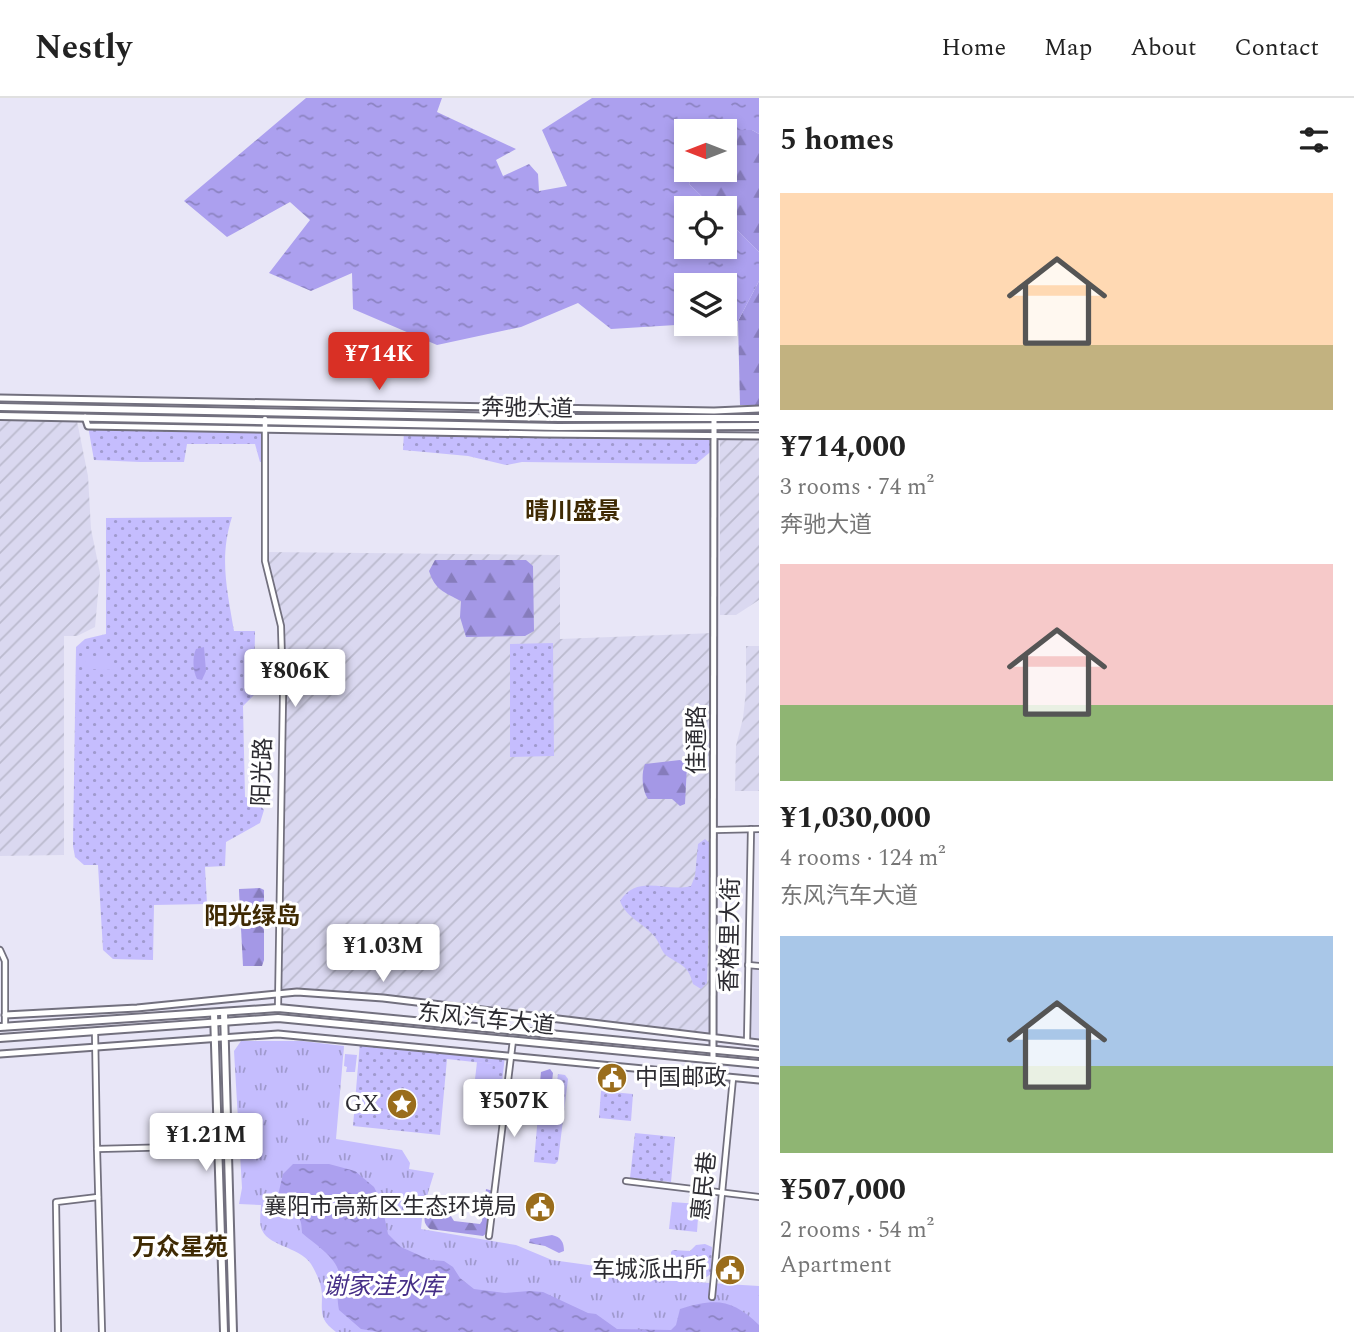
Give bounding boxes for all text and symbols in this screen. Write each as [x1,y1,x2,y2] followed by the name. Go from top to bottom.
[35,23,132,73] text: Nestly
[941,30,1006,66] text: Home
[1044,30,1092,66] text: Map
[1130,30,1196,66] text: About
[1234,30,1319,66] text: Contact
[780,117,894,163] text: 5 homes
[674,119,737,182] north arrow
[674,119,737,336] map controls
[1295,121,1333,159] icon: filters
[674,196,737,259] button: locate
[994,238,1120,364] icon: home
[674,273,737,336] button: layers
[330,332,428,392] pin: ¥714K
[344,337,414,372] text: ¥714K
[481,391,573,427] street label: 奔驰大道
[780,424,906,470] text: ¥714,000
[780,470,934,505] text: 3 rooms · 74 m²
[525,494,621,530] district label: 晴川盛景
[780,508,872,543] text: 奔驰大道
[994,609,1120,735] icon: home
[246,650,344,709] pin: ¥806K
[260,654,330,689] text: ¥806K
[680,706,715,775] street label: 佳通路
[244,737,282,807] street label: 阳光路
[780,795,931,841] text: ¥1,030,000
[780,841,946,876] text: 4 rooms · 124 m²
[712,877,750,993] street label: 香格里大街
[780,879,918,914] text: 东风汽车大道
[204,899,300,935] district label: 阳光绿岛
[326,924,440,984] pin: ¥1.03M
[343,929,423,964] text: ¥1.03M
[994,982,1120,1108] icon: home
[416,995,556,1045] street label: 东风汽车大道
[595,1061,629,1095] public building icon: 中国邮政
[635,1061,727,1096] place label: 中国邮政
[465,1080,563,1139] pin: ¥507K
[479,1084,549,1119] text: ¥507K
[345,1087,379,1122] place label: GX
[385,1087,419,1121] place icon: GX
[149,1114,263,1173] pin: ¥1.21M
[166,1118,246,1153] text: ¥1.21M
[684,1150,726,1222] street label: 惠民巷
[780,1167,906,1213] text: ¥507,000
[264,1190,517,1225] place label: 襄阳市高新区生态环境局
[523,1190,557,1224] public building icon: 襄阳市高新区生态环境局
[780,1213,934,1248] text: 2 rooms · 54 m²
[132,1230,228,1266] district label: 万众星苑
[780,1248,892,1283] text: Apartment
[592,1253,707,1288] place label: 车城派出所
[713,1253,747,1287] public building icon: 车城派出所
[323,1269,447,1305] water label: 谢家洼水库

